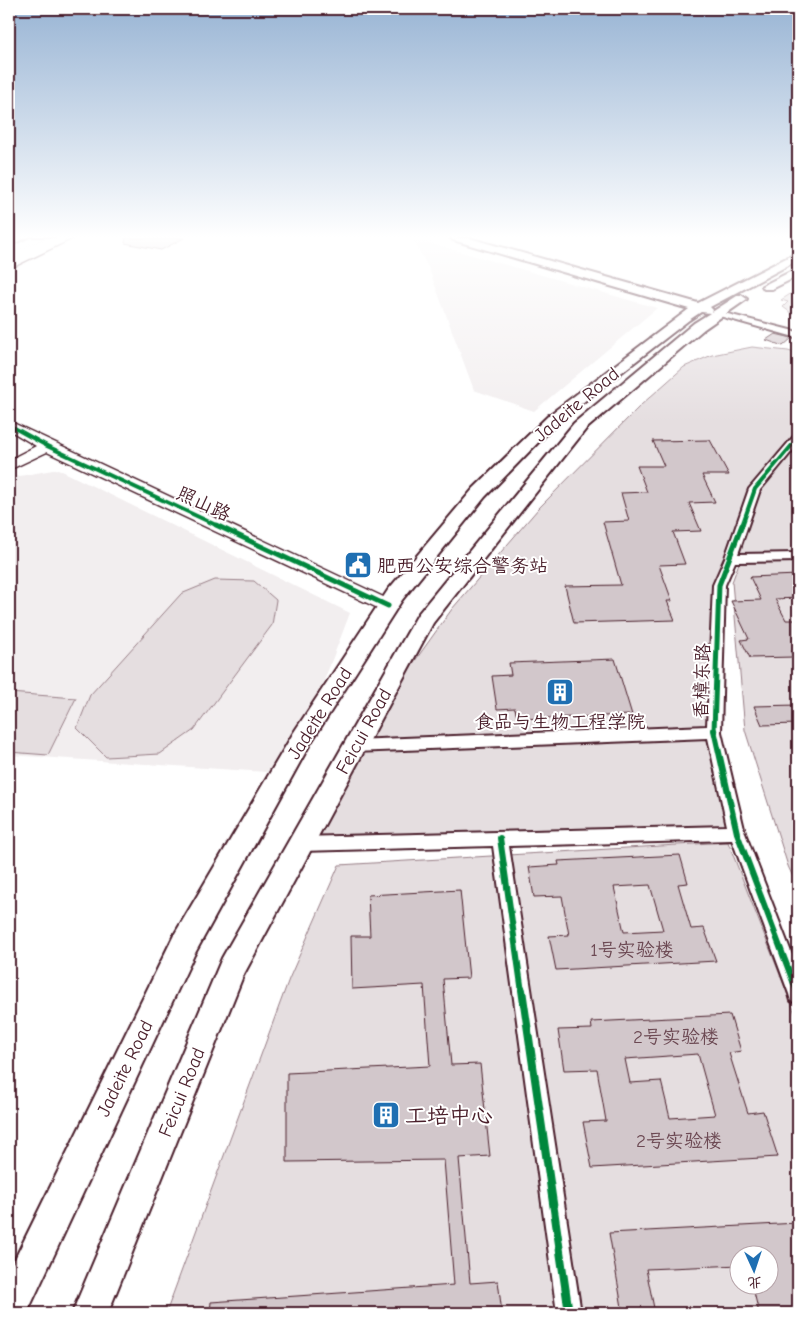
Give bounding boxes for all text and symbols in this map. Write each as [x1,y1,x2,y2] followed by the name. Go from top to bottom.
[530,363,624,447] street label: Jadeite Road
[173,482,234,526] street label: 照山路
[343,550,373,580] public building icon: 肥西公安综合警务站
[377,555,548,577] place label: 肥西公安综合警务站
[690,643,714,719] street label: 香樟东路
[283,664,357,764] street label: Jadeite Road
[545,677,575,707] building icon: 食品与生物工程学院
[331,685,396,778] street label: Feicui Road
[474,711,646,733] place label: 食品与生物工程学院
[590,939,674,961] house number: 1号实验楼
[92,1017,158,1120] street label: Jadeite Road
[633,1026,719,1048] house number: 2号实验楼
[154,1045,210,1140] street label: Feicui Road
[371,1100,401,1130] building icon: 工培中心
[405,1103,493,1129] place label: 工培中心
[636,1130,722,1152] house number: 2号实验楼
[730,1244,780,1294] north arrow
[747,1274,762,1291] text: 北

